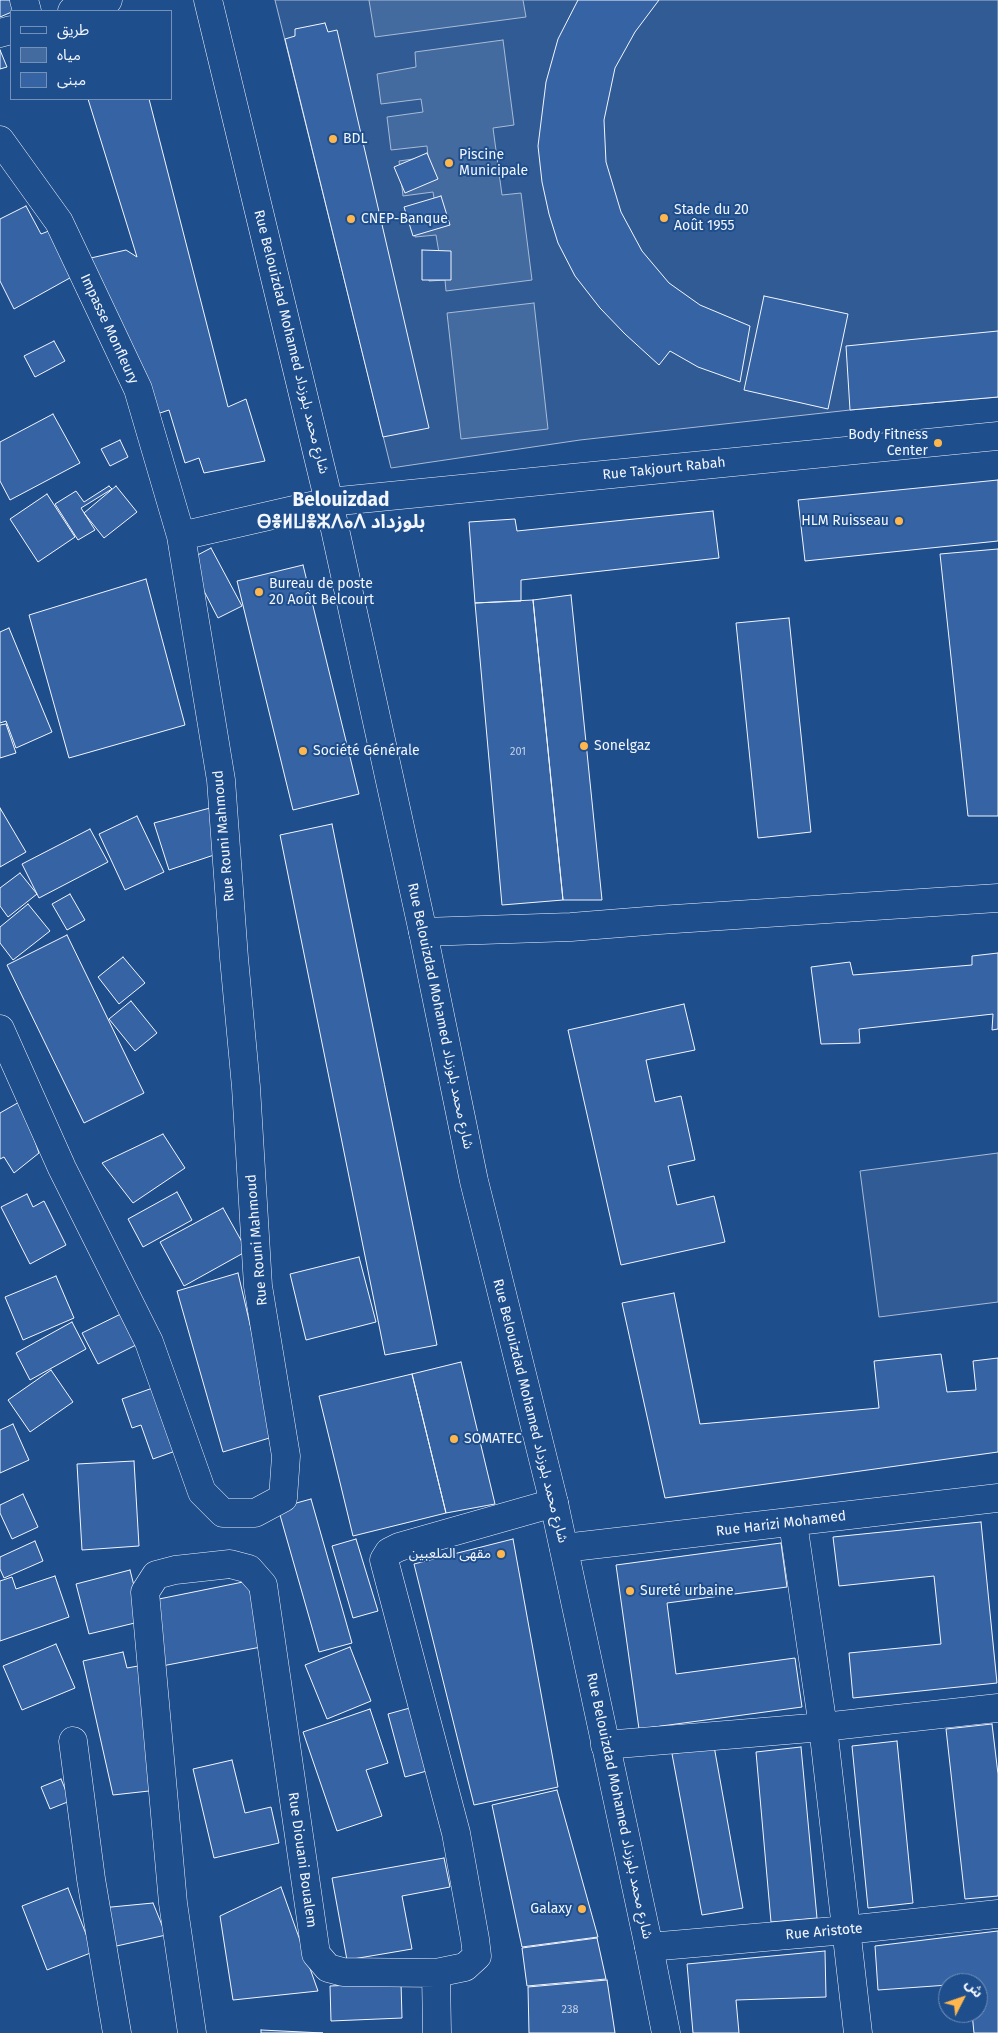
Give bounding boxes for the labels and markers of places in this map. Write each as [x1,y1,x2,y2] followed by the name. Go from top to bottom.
[343,131,367,147] place label: BDL
[327,133,339,145] marker: BDL
[459,147,528,180] place label: Piscine Municipale
[443,157,455,169] marker: Piscine Municipale
[674,202,749,234] place label: Stade du 20 Août 1955
[361,211,448,227] place label: CNEP-Banque
[658,212,670,224] marker: Stade du 20 Août 1955
[345,213,357,225] marker: CNEP-Banque
[848,427,928,460] place label: Body Fitness Center
[932,437,944,449] marker: Body Fitness Center
[801,513,889,529] place label: HLM Ruisseau
[893,515,905,527] marker: HLM Ruisseau
[269,576,374,608] place label: Bureau de poste 20 Août Belcourt
[253,586,265,598] marker: Bureau de poste 20 Août Belcourt
[594,738,650,754] place label: Sonelgaz
[578,740,590,752] marker: Sonelgaz
[313,743,420,759] place label: Société Générale
[297,745,309,757] marker: Société Générale
[464,1431,522,1447] place label: SOMATEC
[448,1433,460,1445] marker: SOMATEC
[409,1546,491,1562] place label: مقهى الملعبين
[495,1548,507,1560] marker: مقهى الملعبين
[640,1583,734,1599] place label: Sureté urbaine
[624,1585,636,1597] marker: Sureté urbaine
[530,1901,572,1917] place label: Galaxy
[576,1903,588,1915] marker: Galaxy

